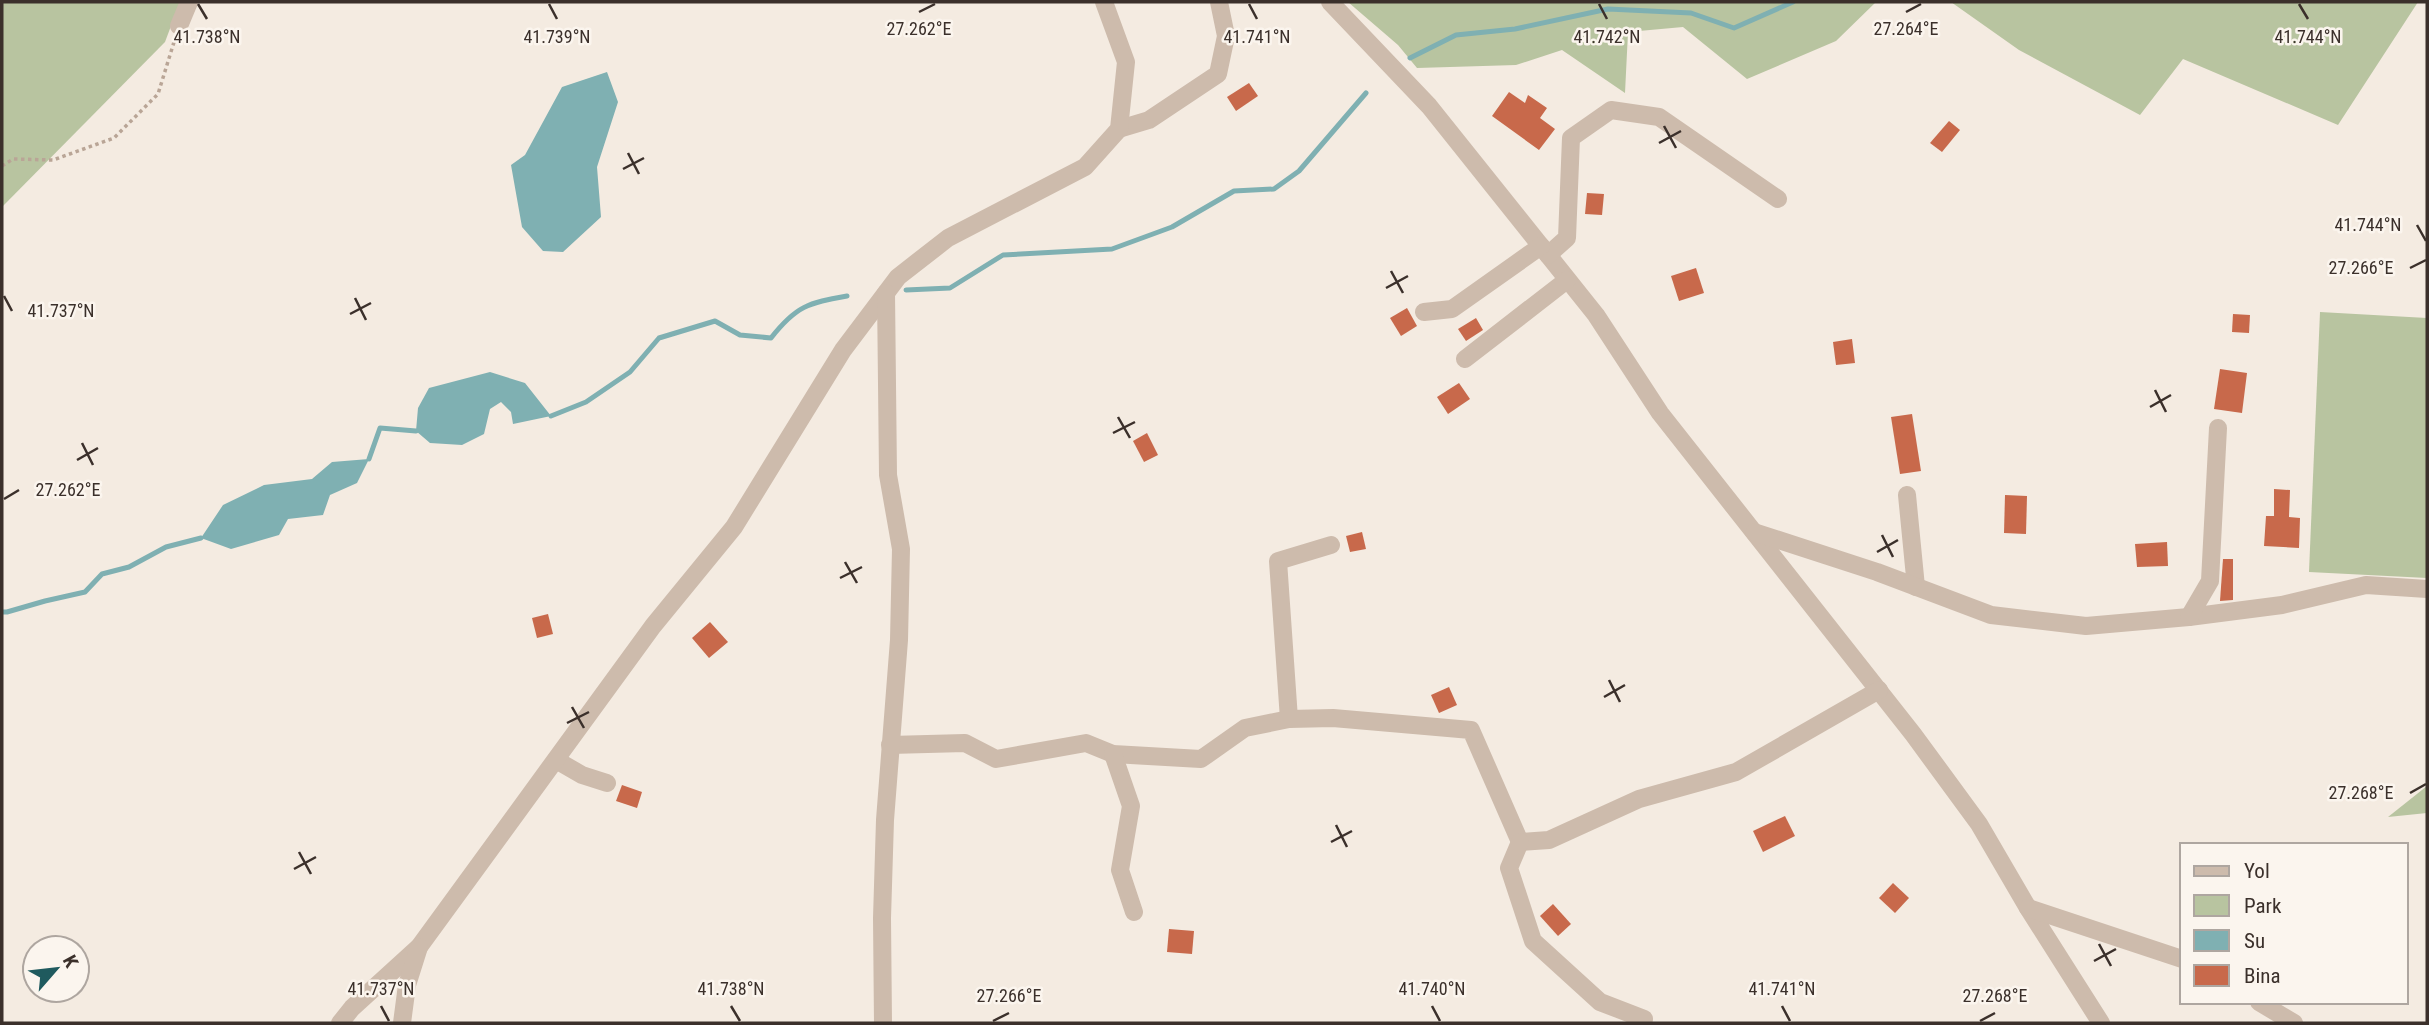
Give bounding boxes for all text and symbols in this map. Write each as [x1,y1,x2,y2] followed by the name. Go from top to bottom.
[887,18,951,39] text: 27.262°E
[1874,18,1938,39] text: 27.264°E
[173,26,241,47] text: 41.738°N
[523,26,591,47] text: 41.739°N
[1223,26,1291,47] text: 41.741°N
[1573,26,1641,47] text: 41.742°N
[2274,26,2342,47] text: 41.744°N
[2334,214,2402,235] text: 41.744°N
[2329,257,2393,278] text: 27.266°E
[27,300,95,321] text: 41.737°N
[36,479,100,500] text: 27.262°E
[2329,782,2393,803] text: 27.268°E
[2180,843,2408,1004] legend
[2244,859,2270,883] text: Yol
[2244,894,2282,918] text: Park
[2244,929,2265,953] text: Su
[21,934,91,1004] north arrow
[58,951,83,972] text: K
[2244,964,2281,988] text: Bina
[347,978,415,999] text: 41.737°N
[697,978,765,999] text: 41.738°N
[1398,978,1466,999] text: 41.740°N
[1748,978,1816,999] text: 41.741°N
[977,985,1041,1006] text: 27.266°E
[1963,985,2027,1006] text: 27.268°E

